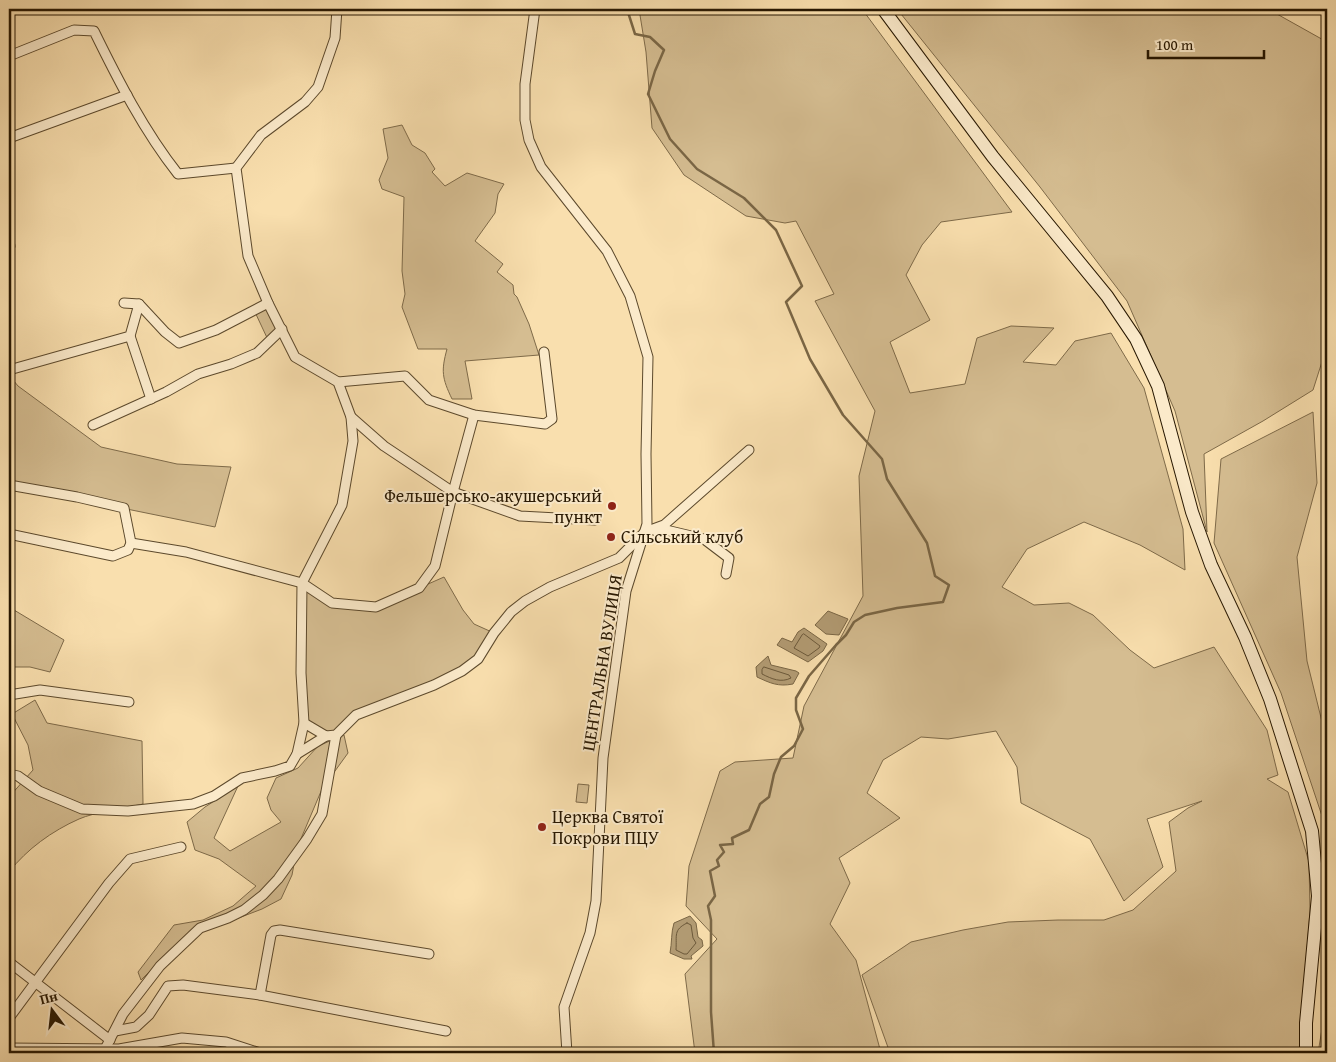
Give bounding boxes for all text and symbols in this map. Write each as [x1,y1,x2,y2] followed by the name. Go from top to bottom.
[1148,28,1265,60] scale bar
[1156,34,1194,55] text: 100 m
[384,482,602,530] place label: Фельшерсько-акушерський пункт
[606,500,618,512] marker: Фельшерсько-акушерський пункт
[621,523,743,550] place label: Сільський клуб
[605,531,617,543] marker: Сільський клуб
[574,572,629,753] street label: ЦЕНТРАЛЬНА ВУЛИЦЯ
[552,803,664,851] place label: Церква Святої Покрови ПЦУ
[536,821,548,833] marker: Церква Святої Покрови ПЦУ
[28,984,78,1034] north arrow
[37,985,60,1009] text: Пн

